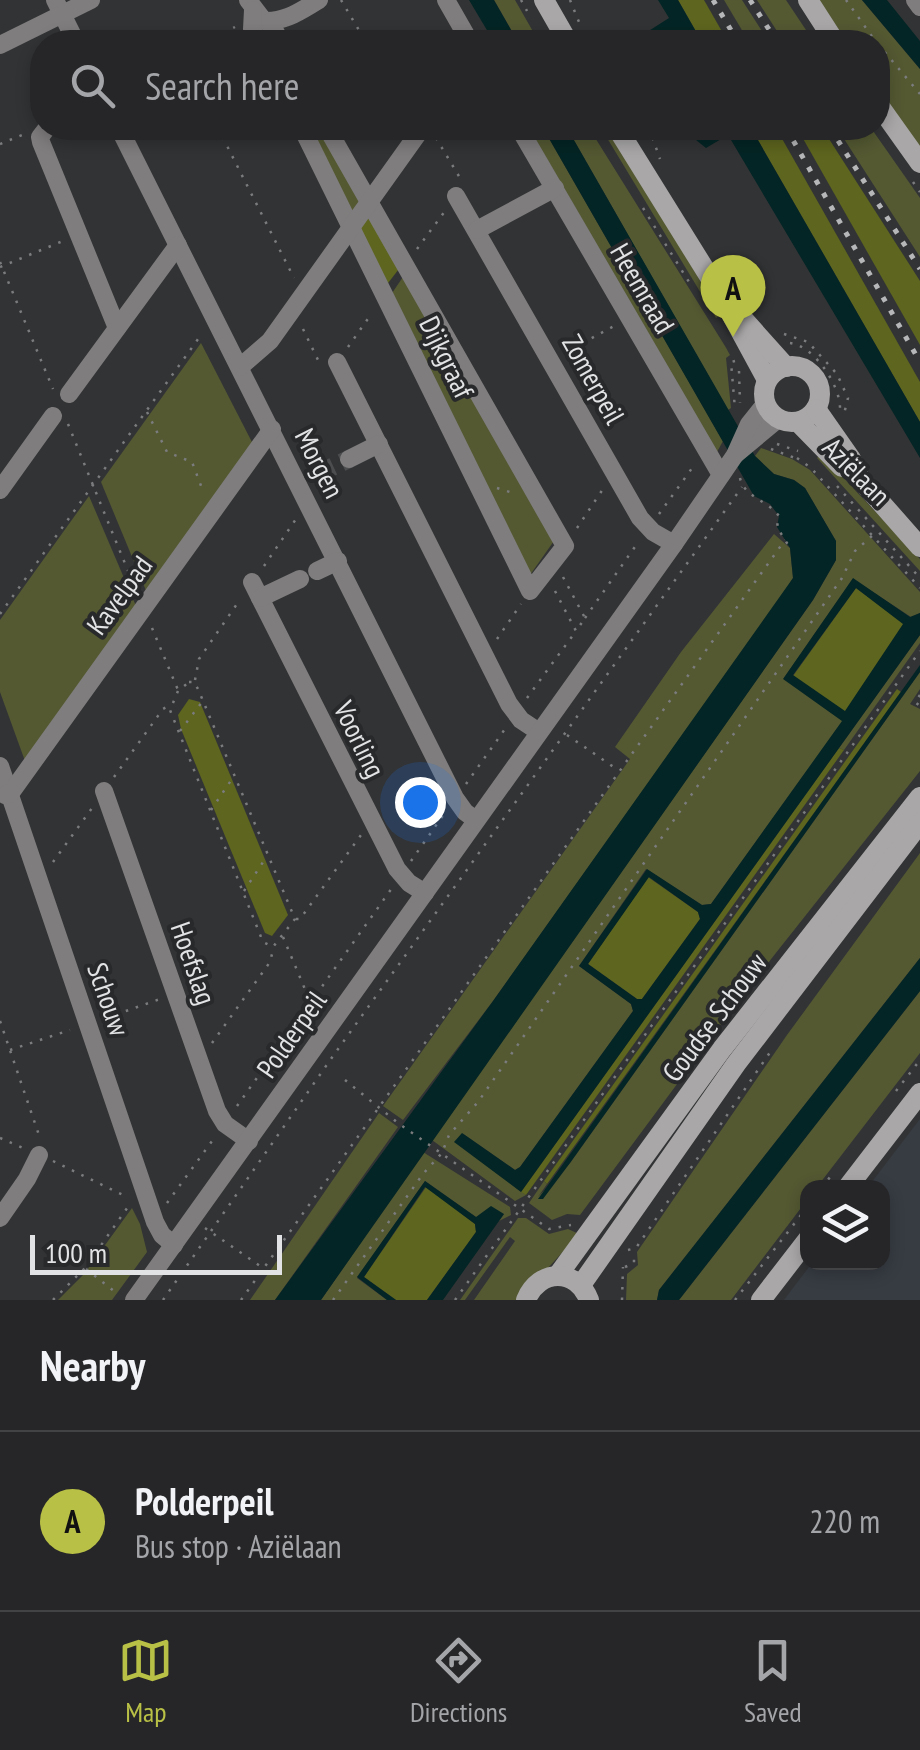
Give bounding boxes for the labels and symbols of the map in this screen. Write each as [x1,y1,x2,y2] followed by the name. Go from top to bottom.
[602,236,684,340] street label: Heemraad
[700,255,766,337] pin: A
[411,310,483,406] street label: Dijkgraaf
[554,328,634,431] street label: Zomerpeil
[287,422,353,504] street label: Morgen
[815,429,899,513] street label: Aziëlaan
[78,548,160,642] street label: Kavelpad
[325,694,394,783] street label: Voorling
[395,777,446,828] your location
[163,917,225,1009] street label: Hoefslag
[653,945,775,1089] street label: Goudse Schouw
[79,957,139,1041] street label: Schouw
[248,983,335,1085] street label: Polderpeil
[30,1230,282,1274] scale bar

